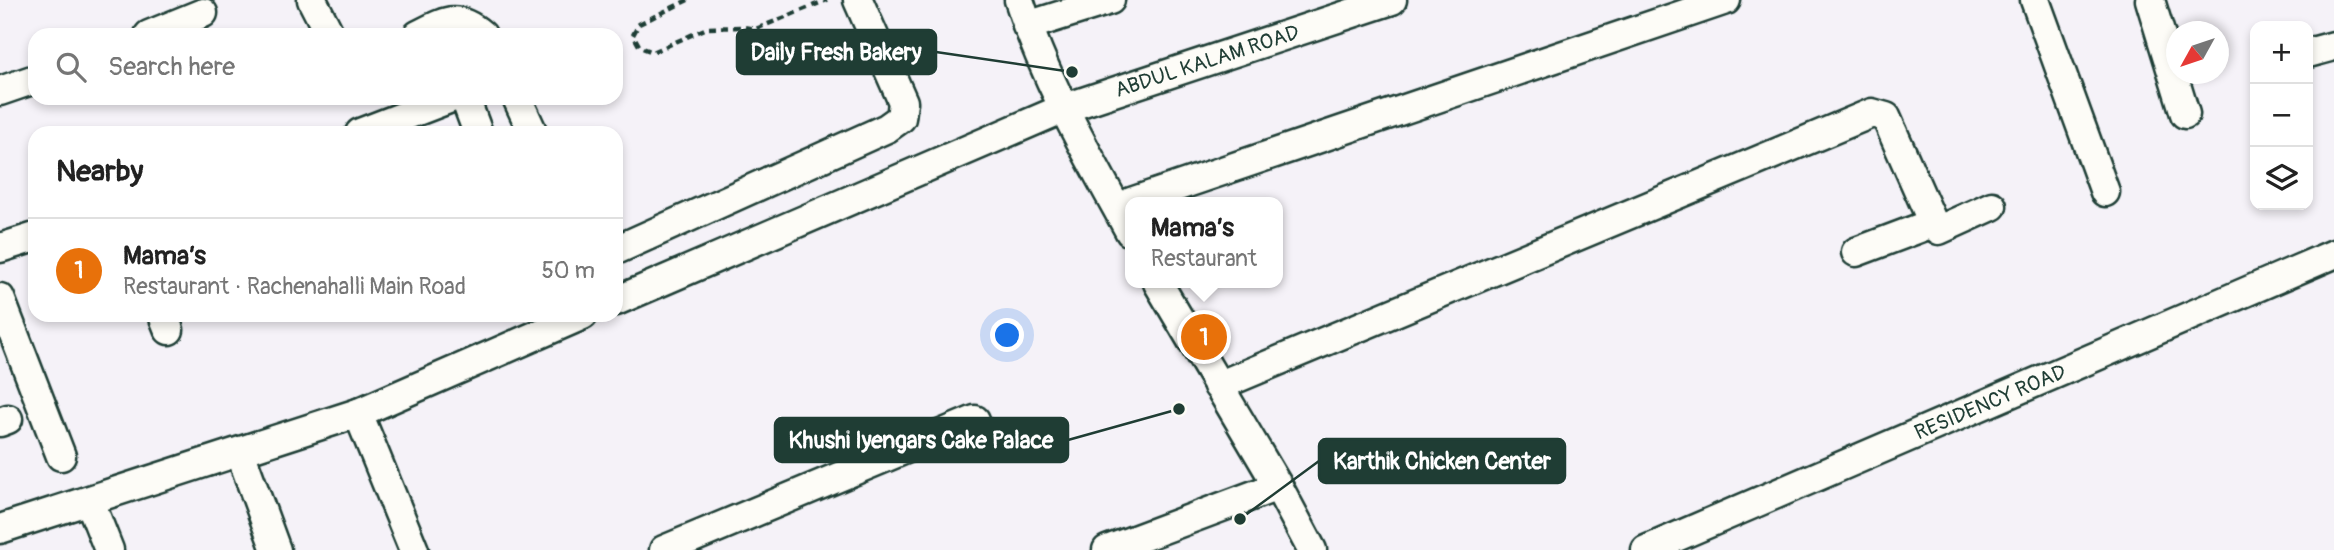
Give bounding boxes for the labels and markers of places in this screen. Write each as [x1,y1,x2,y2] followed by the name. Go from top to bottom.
[737,30,936,74] callout: Daily Fresh Bakery
[1181,311,1227,363] pin: 1
[775,418,1068,462] callout: Khushi Iyengars Cake Palace
[1319,439,1565,483] callout: Karthik Chicken Center

